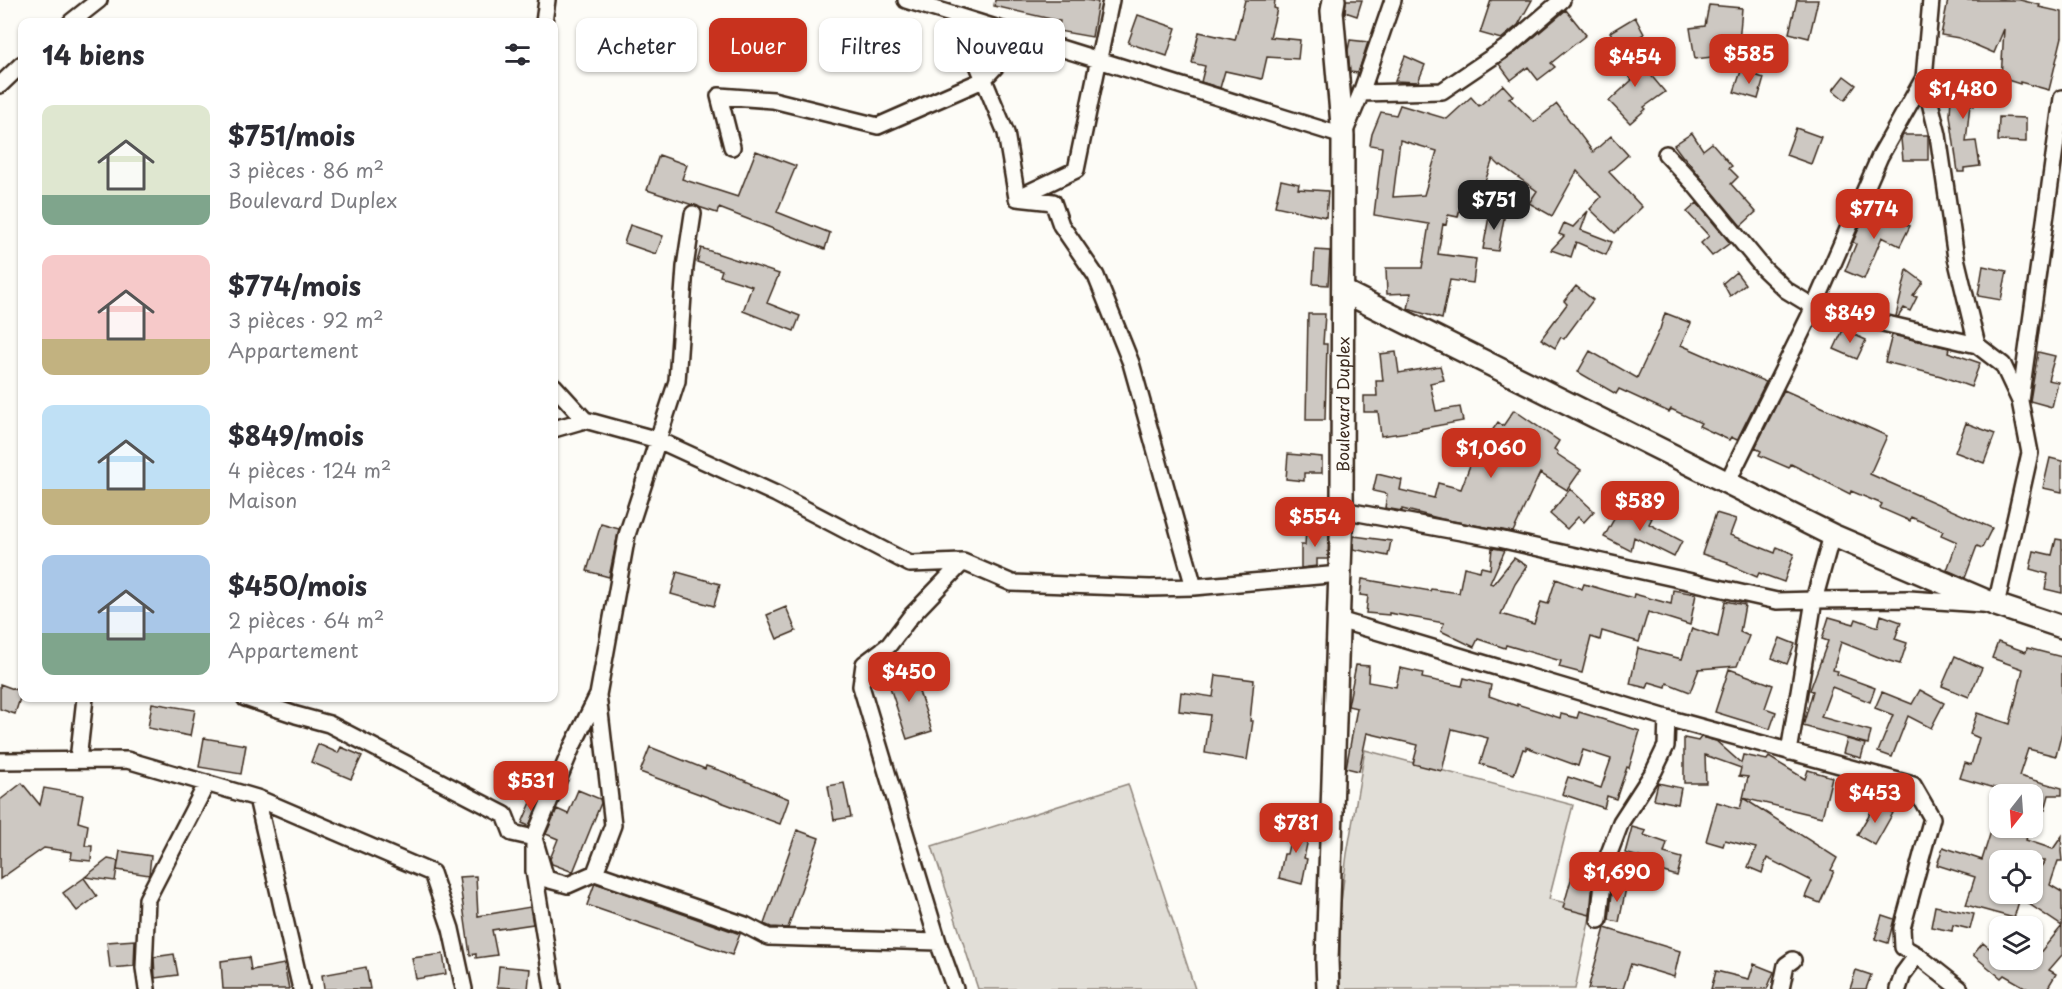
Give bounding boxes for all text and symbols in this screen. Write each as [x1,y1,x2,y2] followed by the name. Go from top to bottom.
[576,18,697,72] chip: Acheter
[709,18,807,72] chip: Louer
[819,18,922,72] chip: Filtres
[934,18,1065,72] chip: Nouveau
[1713,34,1785,85] pin: $585
[42,35,145,74] text: 14 biens
[1599,37,1671,88] pin: $454
[501,38,534,71] icon: filters
[1723,38,1775,68] text: $585
[1609,41,1661,71] text: $454
[1914,69,2012,120] pin: $1,480
[1929,73,1997,103] text: $1,480
[228,116,355,155] text: $751/mois
[90,129,162,201] icon: home
[228,155,384,185] text: 3 pièces · 86 m²
[1458,180,1530,231] pin: $751
[1472,184,1516,214] text: $751
[228,185,397,215] text: Boulevard Duplex
[1838,189,1910,240] pin: $774
[1850,193,1898,223] text: $774
[228,266,361,305] text: $774/mois
[90,279,162,351] icon: home
[1814,293,1886,344] pin: $849
[1825,297,1875,327] text: $849
[228,305,384,335] text: 3 pièces · 92 m²
[228,335,358,365] text: Appartement
[1330,337,1354,472] street label: Boulevard Duplex
[228,416,364,455] text: $849/mois
[1442,428,1540,479] pin: $1,060
[90,429,162,501] icon: home
[1456,432,1526,462] text: $1,060
[228,455,391,485] text: 4 pièces · 124 m²
[1604,481,1676,532] pin: $589
[228,485,297,515] text: Maison
[1615,485,1665,515] text: $589
[1279,497,1351,548] pin: $554
[1289,501,1341,531] text: $554
[228,566,367,605] text: $450/mois
[90,579,162,651] icon: home
[228,605,384,635] text: 2 pièces · 64 m²
[228,635,358,665] text: Appartement
[873,652,945,703] pin: $450
[882,656,936,686] text: $450
[495,761,567,812] pin: $531
[508,765,554,795] text: $531
[1839,773,1911,824] pin: $453
[1849,777,1901,807] text: $453
[1989,784,2043,838] north arrow
[1989,784,2043,970] map controls
[1260,803,1332,854] pin: $781
[1274,807,1318,837] text: $781
[1989,850,2043,904] button: locate
[1568,852,1666,903] pin: $1,690
[1583,856,1651,886] text: $1,690
[1989,916,2043,970] button: layers

